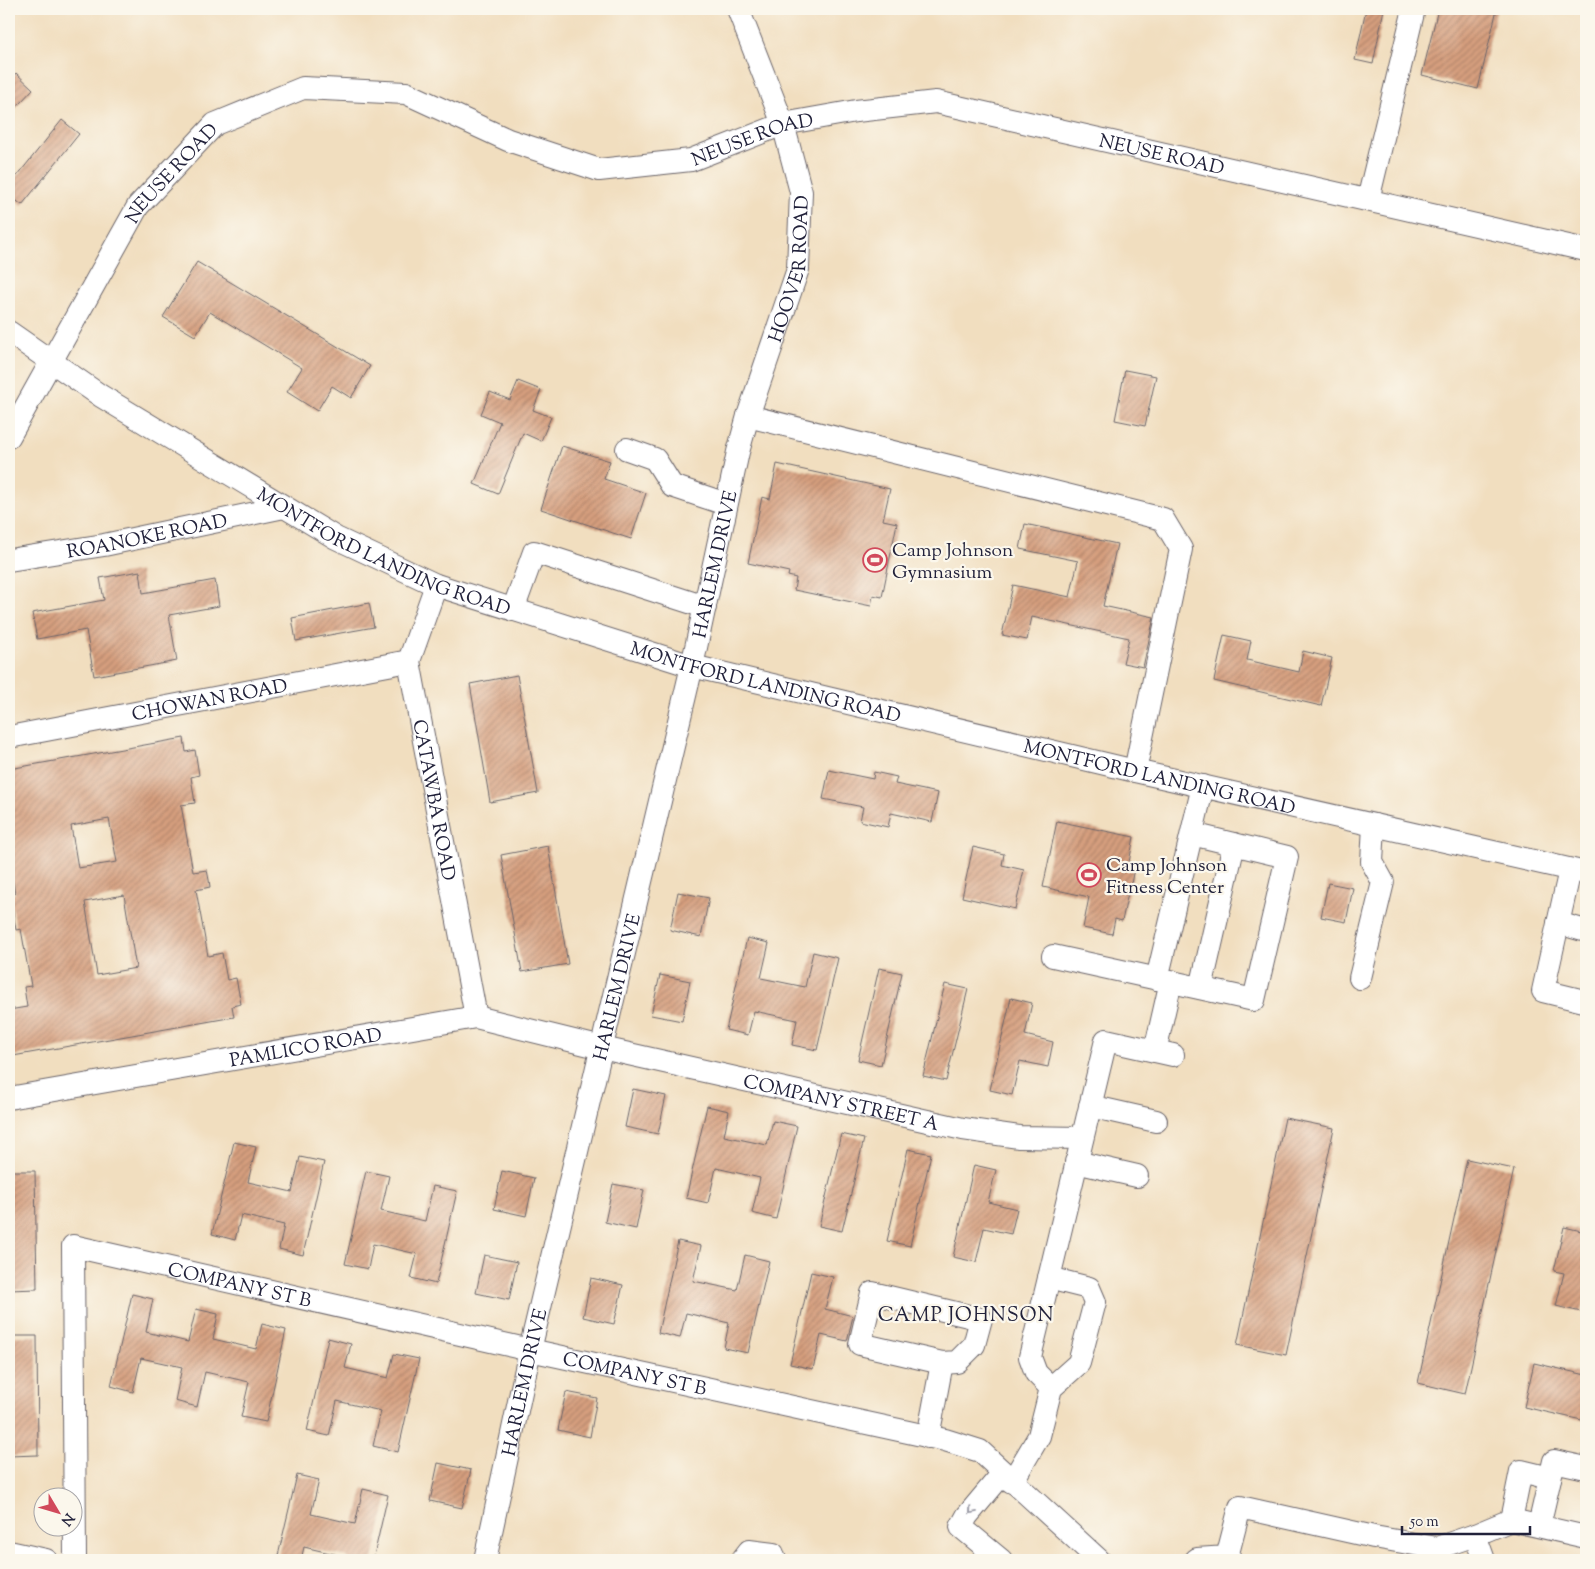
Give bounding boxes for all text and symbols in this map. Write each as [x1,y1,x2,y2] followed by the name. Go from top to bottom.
[688,108,816,174] street label: NEUSE ROAD
[120,118,225,229] street label: NEUSE ROAD
[1096,128,1227,183] street label: NEUSE ROAD
[763,195,817,347] street label: HOOVER ROAD
[251,482,514,624] street label: MONTFORD LANDING ROAD
[687,488,745,641] street label: HARLEM DRIVE
[65,508,230,567] street label: ROANOKE ROAD
[892,538,1013,587] place label: Camp Johnson Gymnasium
[862,547,888,573] sports icon: Camp Johnson Gymnasium
[626,636,903,731] street label: MONTFORD LANDING ROAD
[130,673,290,729] street label: CHOWAN ROAD
[404,717,461,883] street label: CATAWBA ROAD
[1020,734,1298,823] street label: MONTFORD LANDING ROAD
[1106,853,1227,902] place label: Camp Johnson Fitness Center
[1076,862,1102,888] sports icon: Camp Johnson Fitness Center
[588,911,649,1064] street label: HARLEM DRIVE
[228,1023,384,1075] street label: PAMLICO ROAD
[740,1069,942,1139] street label: COMPANY STREET A
[165,1257,314,1316] street label: COMPANY ST B
[878,1302,1054,1331] district label: CAMP JOHNSON
[497,1306,555,1459] street label: HARLEM DRIVE
[560,1346,709,1404] street label: COMPANY ST B
[32,1486,82,1536] north arrow
[1402,1504,1530,1536] scale bar
[968,1505,977,1514] one-way arrow
[55,1508,78,1529] text: N
[1409,1512,1439,1533] text: 50 m

